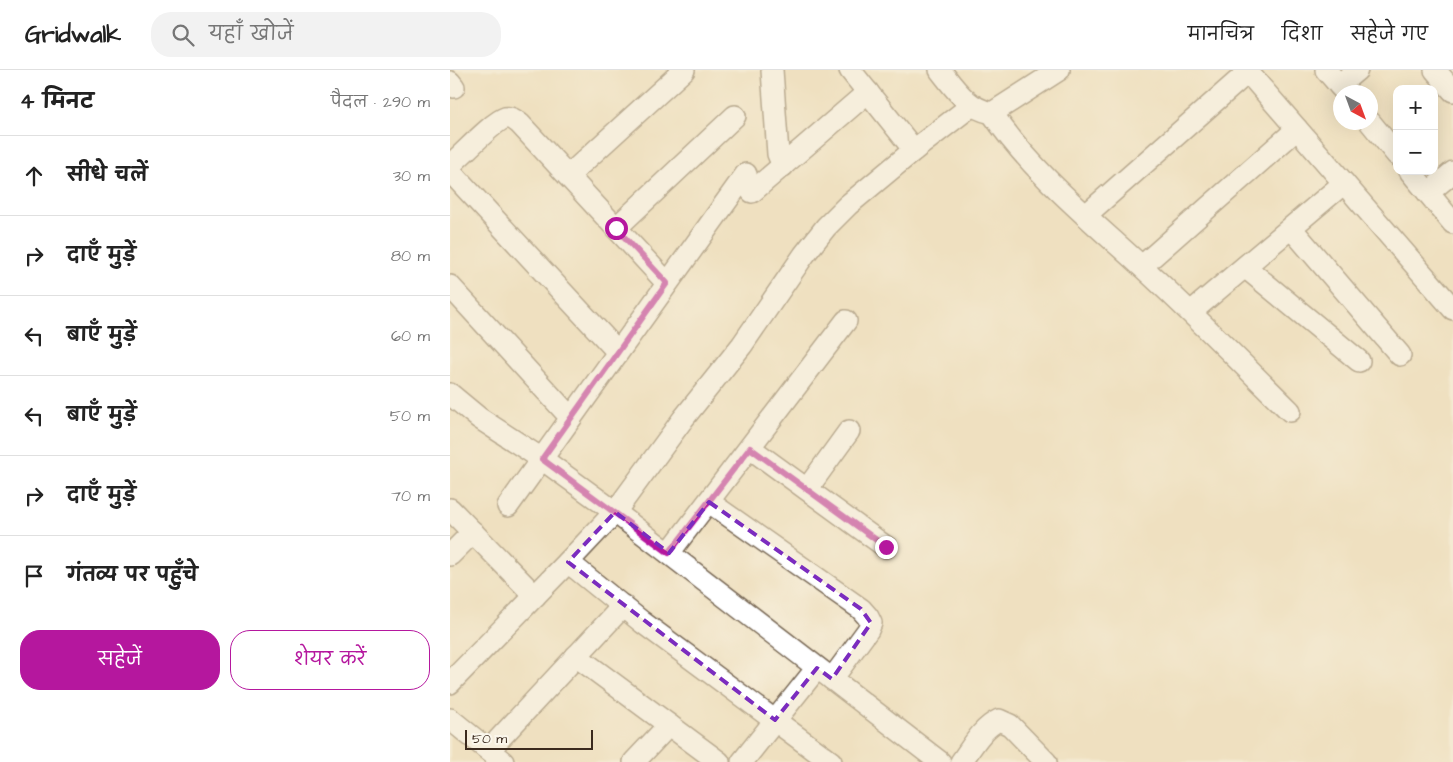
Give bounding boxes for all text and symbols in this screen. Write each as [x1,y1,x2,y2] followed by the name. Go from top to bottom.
[151,12,501,57] search box
[25,18,121,52] text: Gridwalk
[169,21,197,49] icon: search
[209,21,293,48] text: यहाँ खोजें
[1188,22,1254,47] text: मानचित्र
[1282,22,1323,47] text: दिशा
[1351,22,1428,47] text: सहेजे गए
[1333,85,1378,130] north arrow
[1393,85,1438,175] map controls
[1393,85,1438,130] button: +
[20,87,94,116] text: 4 मिनट
[331,91,430,113] text: पैदल · 290 m
[1393,130,1438,175] button: −
[20,162,48,190] icon: ahead
[67,162,148,189] text: सीधे चलें
[393,165,430,187] text: 30 m
[605,217,628,240] route start
[20,242,48,270] icon: right
[67,242,136,269] text: दाएँ मुड़ें
[391,245,430,267] text: 80 m
[20,322,48,350] icon: left
[67,322,136,349] text: बाएँ मुड़ें
[391,325,430,347] text: 60 m
[20,402,48,430] icon: left
[67,402,136,429] text: बाएँ मुड़ें
[390,405,430,427] text: 50 m
[20,482,48,510] icon: right
[67,482,136,509] text: दाएँ मुड़ें
[391,485,430,507] text: 70 m
[875,536,898,559] route end
[20,562,48,590] icon: arrive
[67,562,198,589] text: गंतव्य पर पहुँचे
[20,630,220,690] button: सहेजें
[230,630,430,690] button: शेयर करें
[465,727,592,750] scale bar
[472,729,507,749] text: 50 m

